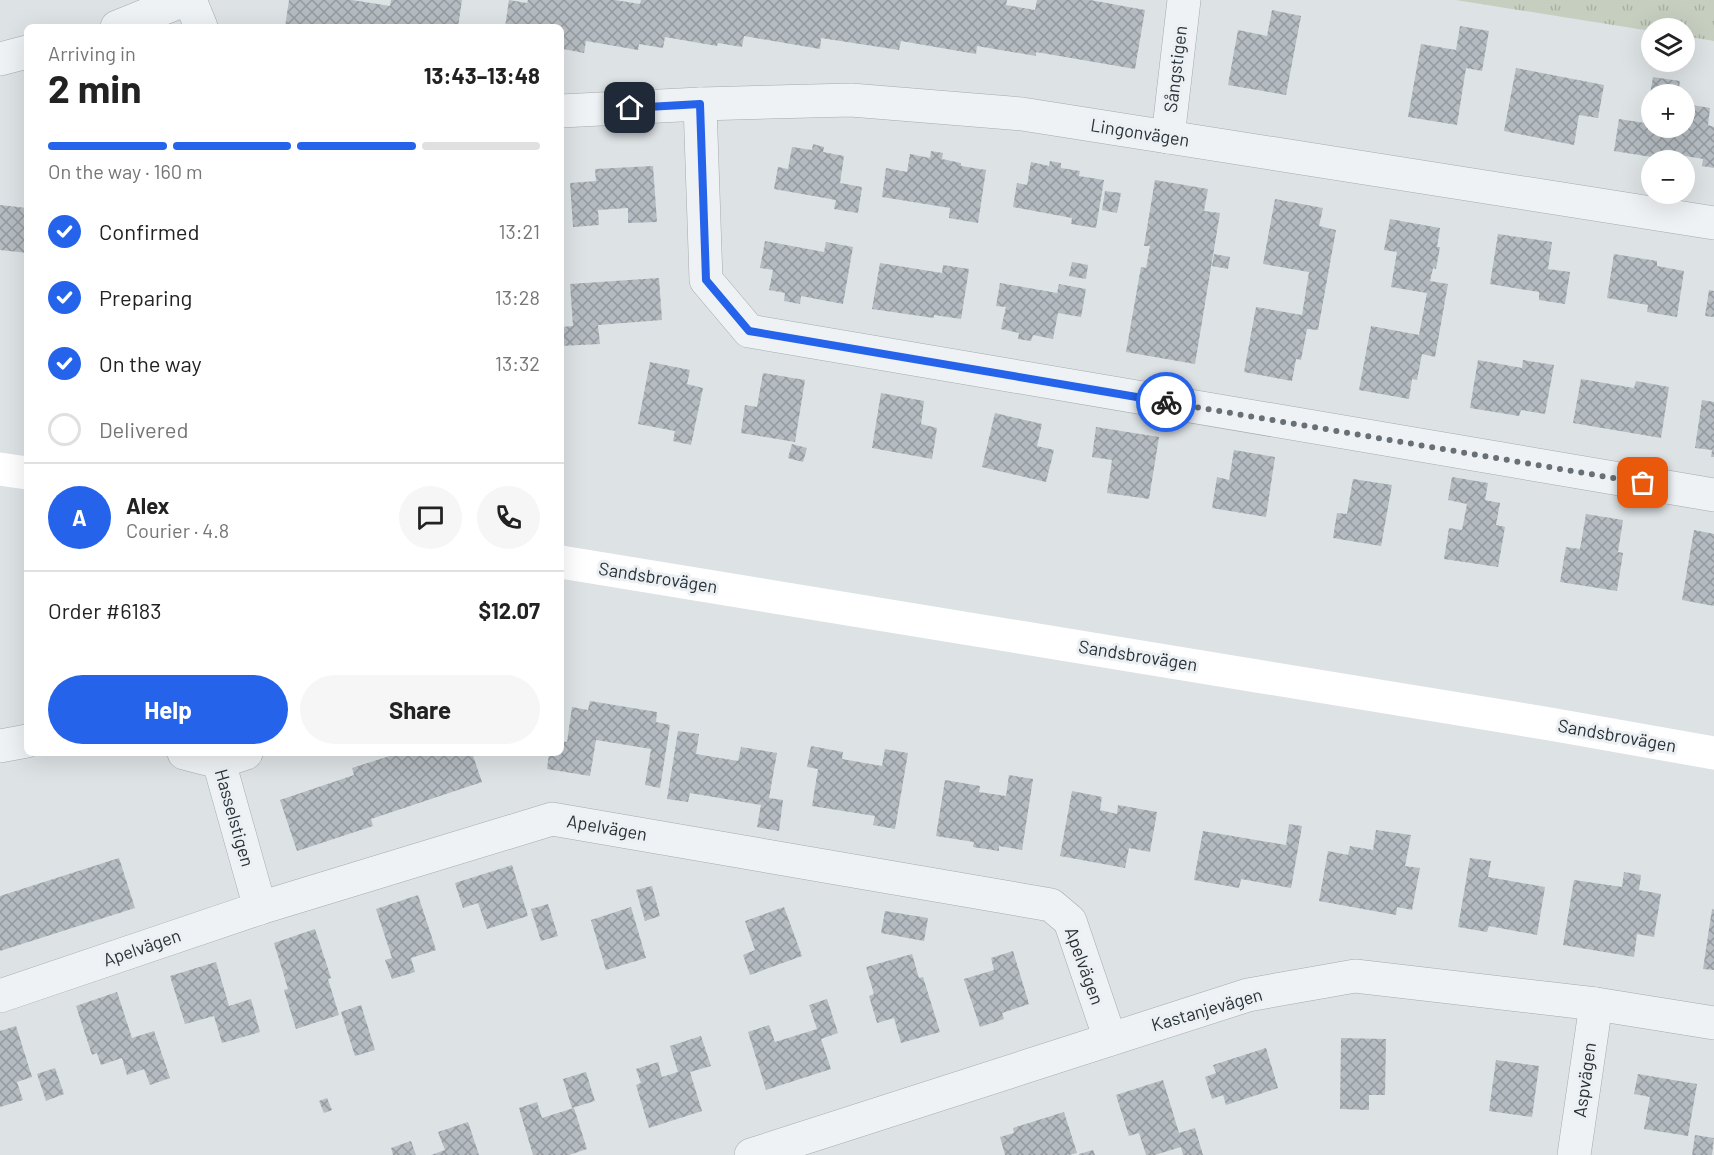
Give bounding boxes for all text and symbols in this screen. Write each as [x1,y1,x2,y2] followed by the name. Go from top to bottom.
[1641,18,1695,204] map controls
[1641,18,1695,72] button: layers
[1159,24,1191,114] street label: Sångstigen
[48,41,136,65] text: Arriving in
[424,62,540,88] text: 13:43–13:48
[48,64,141,111] text: 2 min
[604,82,655,133] pin
[1641,84,1695,138] button: +
[613,91,646,124] icon: home
[1089,113,1191,151] street label: Lingonvägen
[1641,150,1695,204] button: −
[48,159,203,183] text: On the way · 160 m
[48,215,81,248] icon: check
[99,218,199,244] text: Confirmed
[498,219,540,243] text: 13:21
[48,281,81,314] icon: check
[99,284,192,310] text: Preparing
[495,285,540,309] text: 13:28
[48,347,81,380] icon: check
[99,350,202,376] text: On the way
[495,351,540,375] text: 13:32
[1136,372,1196,432] courier
[1150,386,1183,419] icon: bike
[99,416,188,442] text: Delivered
[1617,457,1668,508] pin
[1626,466,1659,499] icon: bag
[399,486,462,549] button: chat
[477,486,540,549] button: phone
[126,492,169,518] text: Alex
[72,504,87,530] text: A
[126,518,229,542] text: Courier · 4.8
[597,557,719,597] street label: Sandsbrovägen
[48,597,162,623] text: Order #6183
[478,597,540,623] text: $12.07
[1077,635,1199,675] street label: Sandsbrovägen
[48,675,288,744] button: Help
[300,675,540,744] button: Share
[1556,714,1678,756] street label: Sandsbrovägen
[211,766,259,869] street label: Hasselstigen
[565,809,649,845] street label: Apelvägen
[100,923,184,971] street label: Apelvägen
[1061,924,1109,1007] street label: Apelvägen
[1149,983,1265,1035] street label: Kastanjevägen
[1568,1041,1600,1119] street label: Aspvägen

